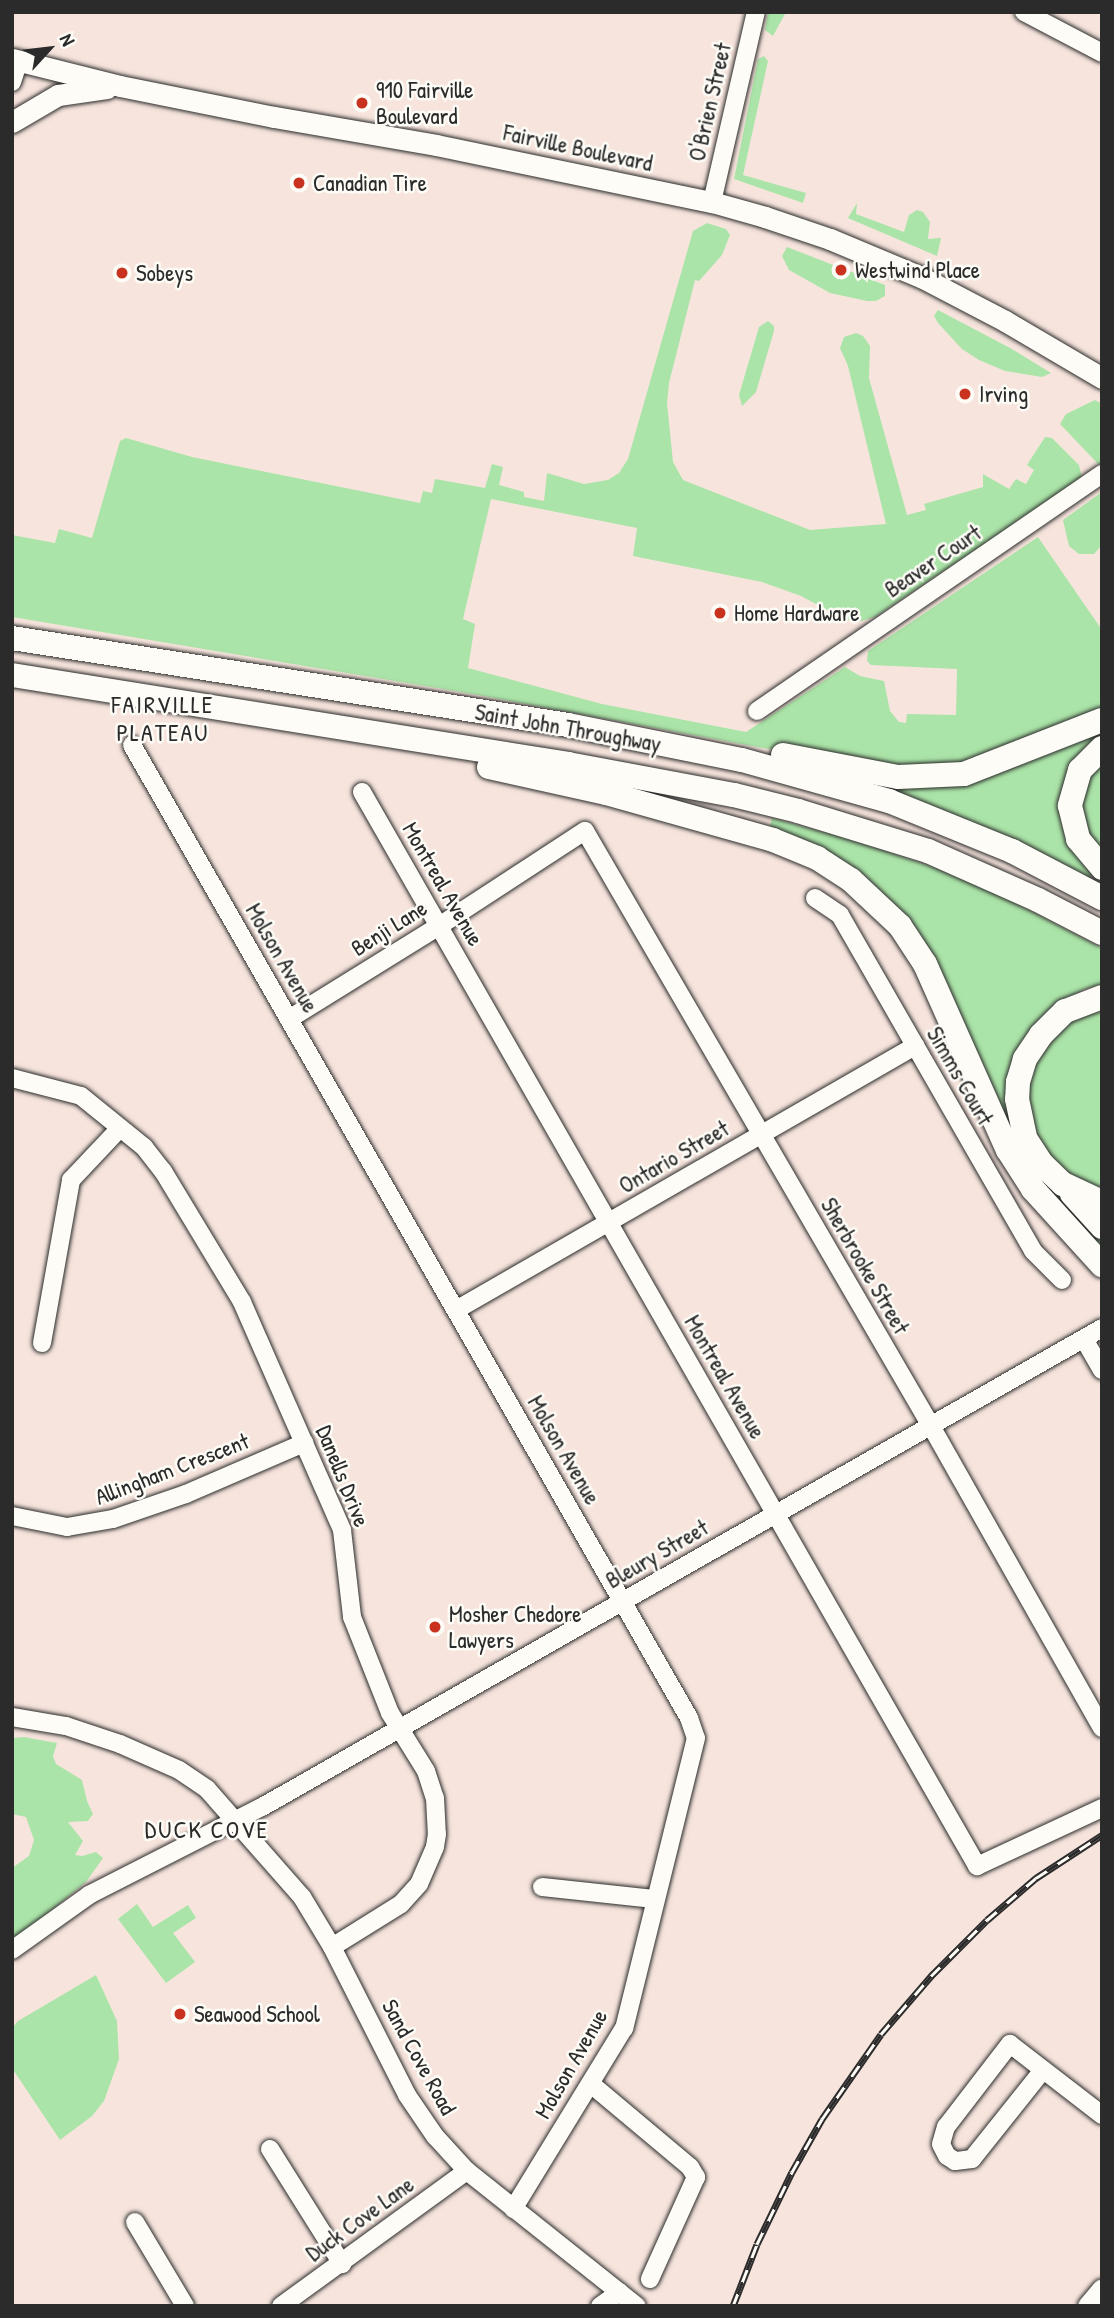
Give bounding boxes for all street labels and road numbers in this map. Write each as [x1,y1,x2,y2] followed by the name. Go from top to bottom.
[683,40,737,164] street label: O'Brien Street
[501,119,655,177] street label: Fairville Boulevard
[880,519,986,603] street label: Beaver Court
[473,698,663,758] street label: Saint John Throughway
[397,817,489,951] street label: Montreal Avenue
[346,894,432,962] street label: Benji Lane
[240,899,324,1017] street label: Molson Avenue
[921,1022,999,1130] street label: Simms Court
[614,1114,734,1200] street label: Ontario Street
[815,1193,915,1339] street label: Sherbrooke Street
[679,1310,771,1444] street label: Montreal Avenue
[522,1391,606,1509] street label: Molson Avenue
[310,1421,376,1531] street label: Danells Drive
[91,1427,253,1511] street label: Allingham Crescent
[601,1514,713,1594] street label: Bleury Street
[376,1995,462,2119] street label: Sand Cove Road
[529,2005,613,2123] street label: Molson Avenue
[301,2171,419,2267] street label: Duck Cove Lane

